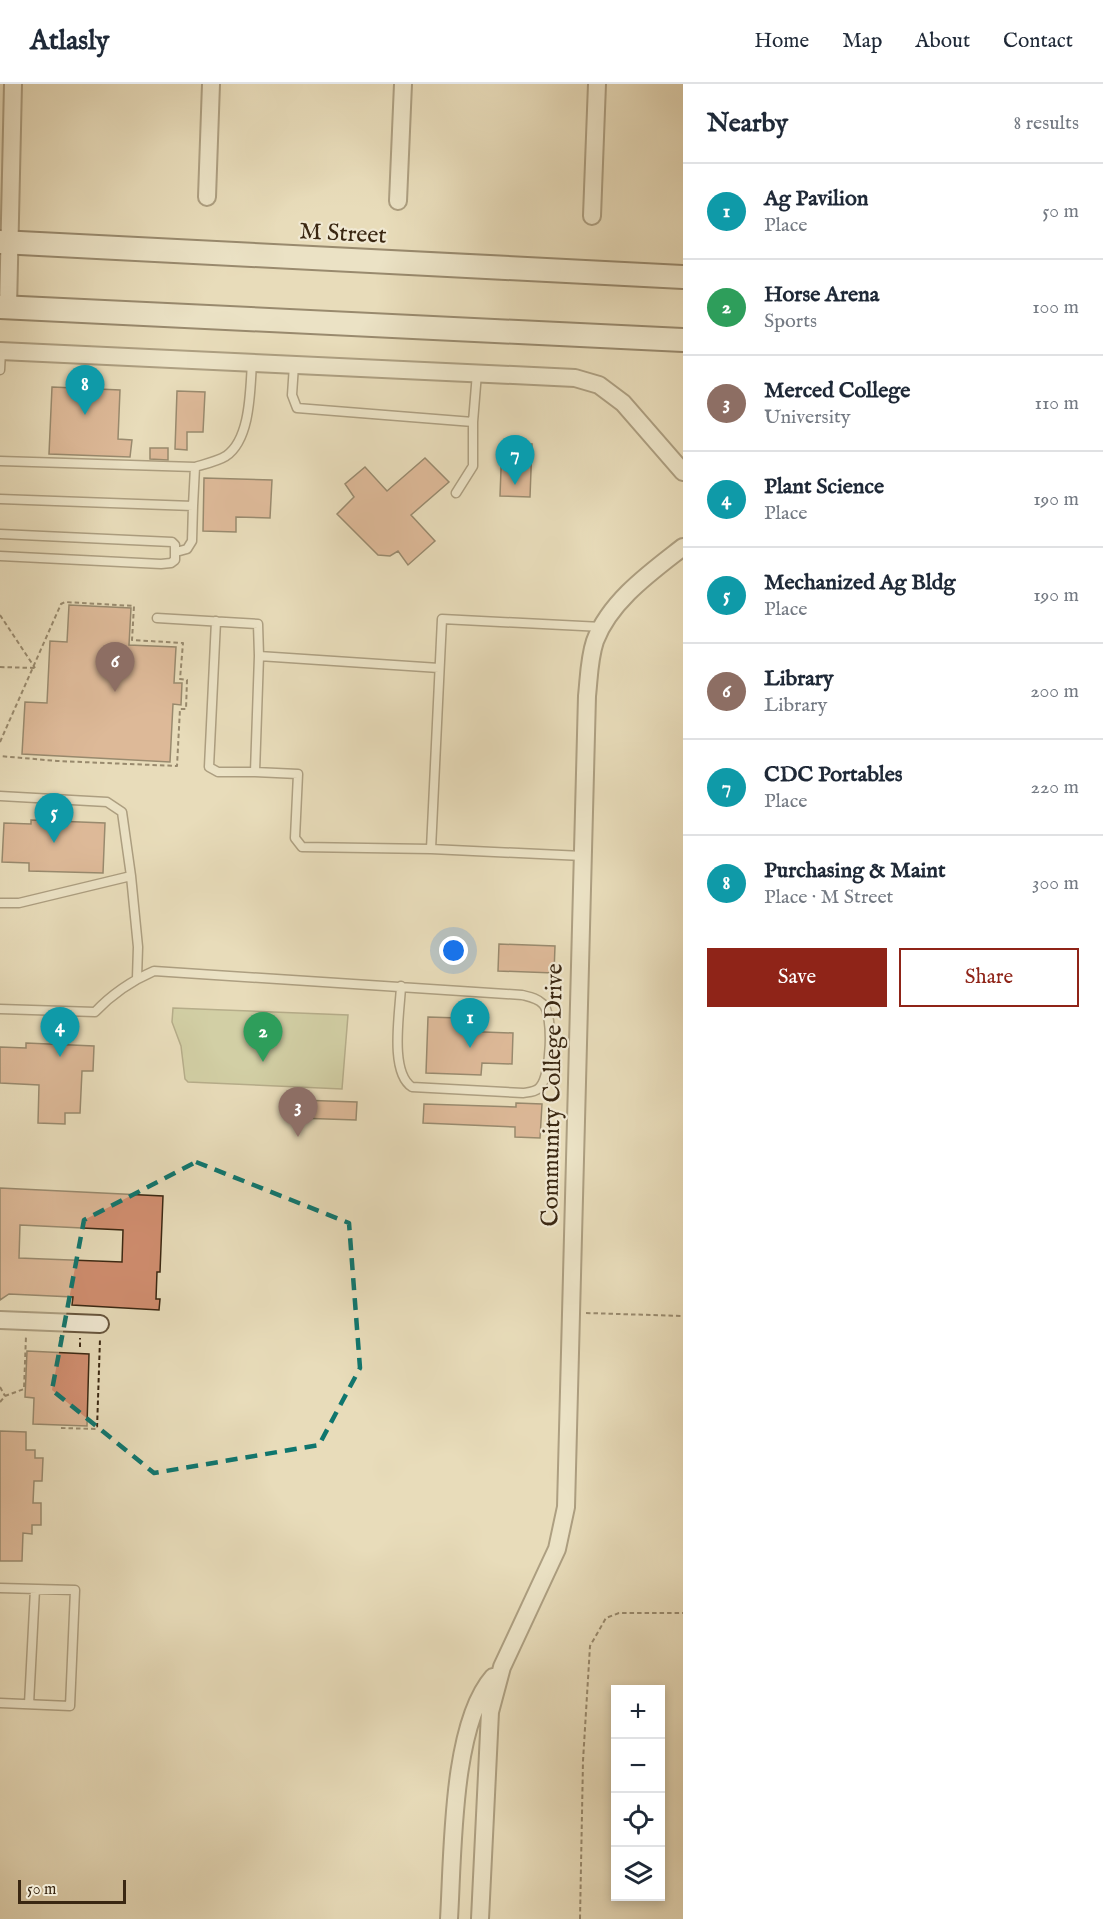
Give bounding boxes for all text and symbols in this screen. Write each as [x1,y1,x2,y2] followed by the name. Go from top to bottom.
[30,24,109,59] text: Atlasly
[754,28,809,55] text: Home
[842,28,882,55] text: Map
[915,28,970,55] text: About
[1003,28,1073,55] text: Contact
[707,107,788,140] text: Nearby
[1013,111,1079,136] text: 8 results
[764,185,868,213] text: Ag Pavilion
[723,199,730,224] text: 1
[1042,199,1079,224] text: 50 m
[764,213,807,238] text: Place
[299,216,387,252] street label: M Street
[764,281,879,309] text: Horse Arena
[722,295,731,320] text: 2
[1032,295,1079,320] text: 100 m
[764,309,817,334] text: Sports
[66,366,104,415] pin: 8
[764,377,910,405] text: Merced College
[723,391,730,416] text: 3
[1035,391,1079,416] text: 110 m
[764,405,851,430] text: University
[496,436,534,485] pin: 7
[764,473,884,501] text: Plant Science
[722,487,731,512] text: 4
[1033,487,1079,512] text: 190 m
[764,501,807,526] text: Place
[764,569,955,597] text: Mechanized Ag Bldg
[723,583,730,608] text: 5
[1033,583,1079,608] text: 190 m
[764,597,807,622] text: Place
[96,642,134,692] pin: 6
[764,665,834,693] text: Library
[722,679,731,704] text: 6
[1030,679,1079,704] text: 200 m
[764,693,827,718] text: Library
[764,761,903,789] text: CDC Portables
[722,775,731,800] text: 7
[1031,775,1079,800] text: 220 m
[764,789,807,814] text: Place
[34,794,74,843] pin: 5
[764,857,946,885] text: Purchasing & Maint
[723,871,730,896] text: 8
[1032,871,1079,896] text: 300 m
[764,885,893,910] text: Place · M Street
[439,936,468,965] your location
[707,948,887,1007] button: Save
[899,948,1079,1007] button: Share
[535,963,571,1227] street label: Community College Drive
[450,998,490,1048] pin: 1
[40,1008,80,1057] pin: 4
[244,1012,282,1062] pin: 2
[278,1088,318,1137] pin: 3
[611,1685,665,1901] map controls
[611,1685,665,1739] button: +
[611,1739,665,1793] button: −
[611,1793,665,1847] button: locate
[611,1847,665,1901] button: layers
[18,1877,126,1904] scale bar
[27,1880,56,1900] text: 50 m

